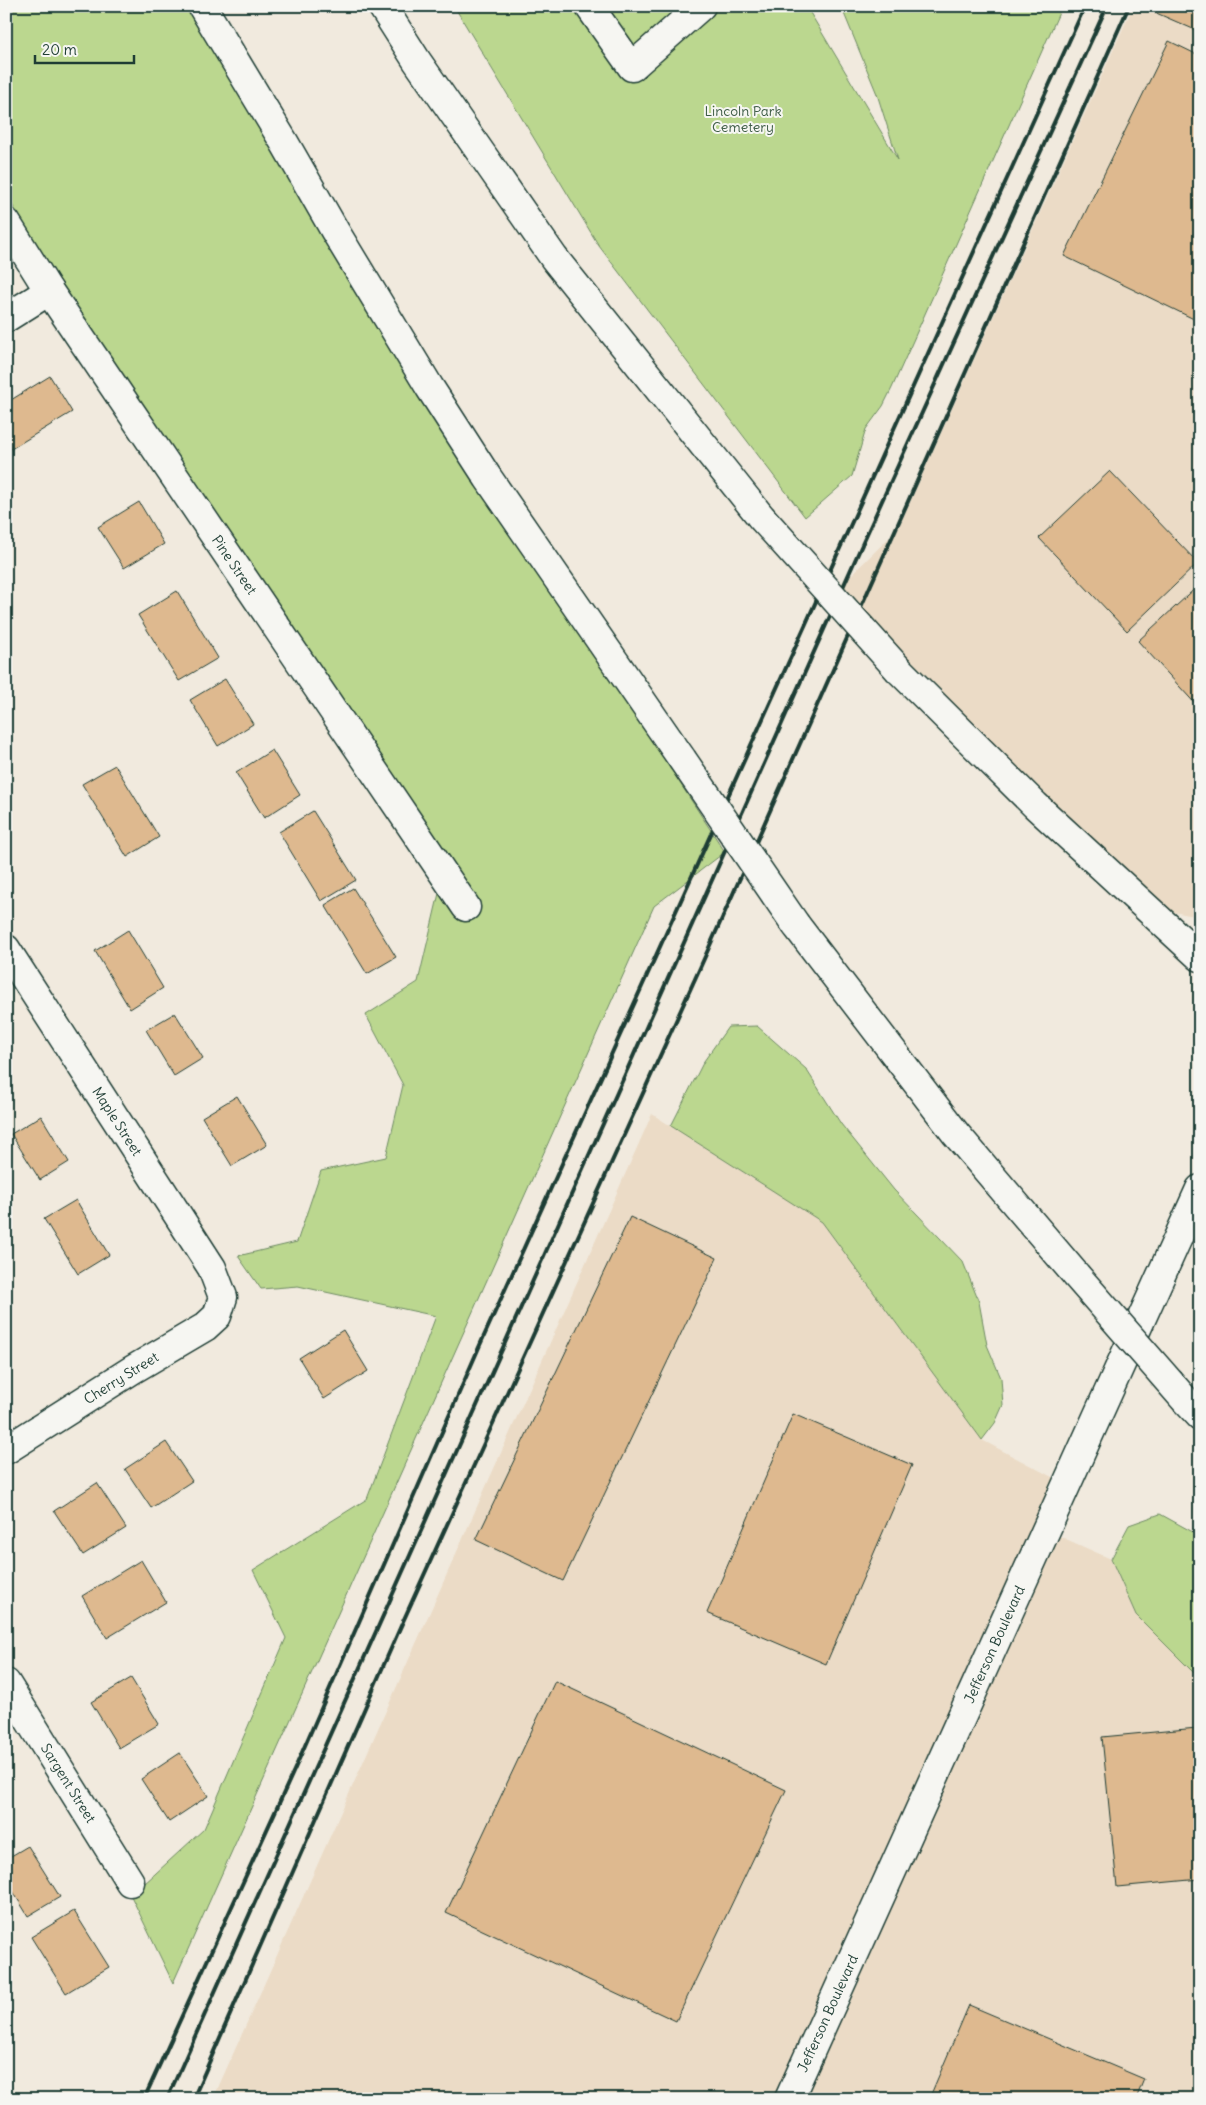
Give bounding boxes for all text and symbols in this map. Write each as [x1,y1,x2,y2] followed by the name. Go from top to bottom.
[35,32,134,64] scale bar
[42,40,77,59] text: 20 m
[704,102,782,136] park label: Lincoln Park Cemetery
[208,532,261,598] street label: Pine Street
[88,1083,146,1159] street label: Maple Street
[80,1348,162,1408] street label: Cherry Street
[960,1583,1029,1706] street label: Jefferson Boulevard
[37,1740,100,1826] street label: Sargent Street
[793,1952,862,2075] street label: Jefferson Boulevard

